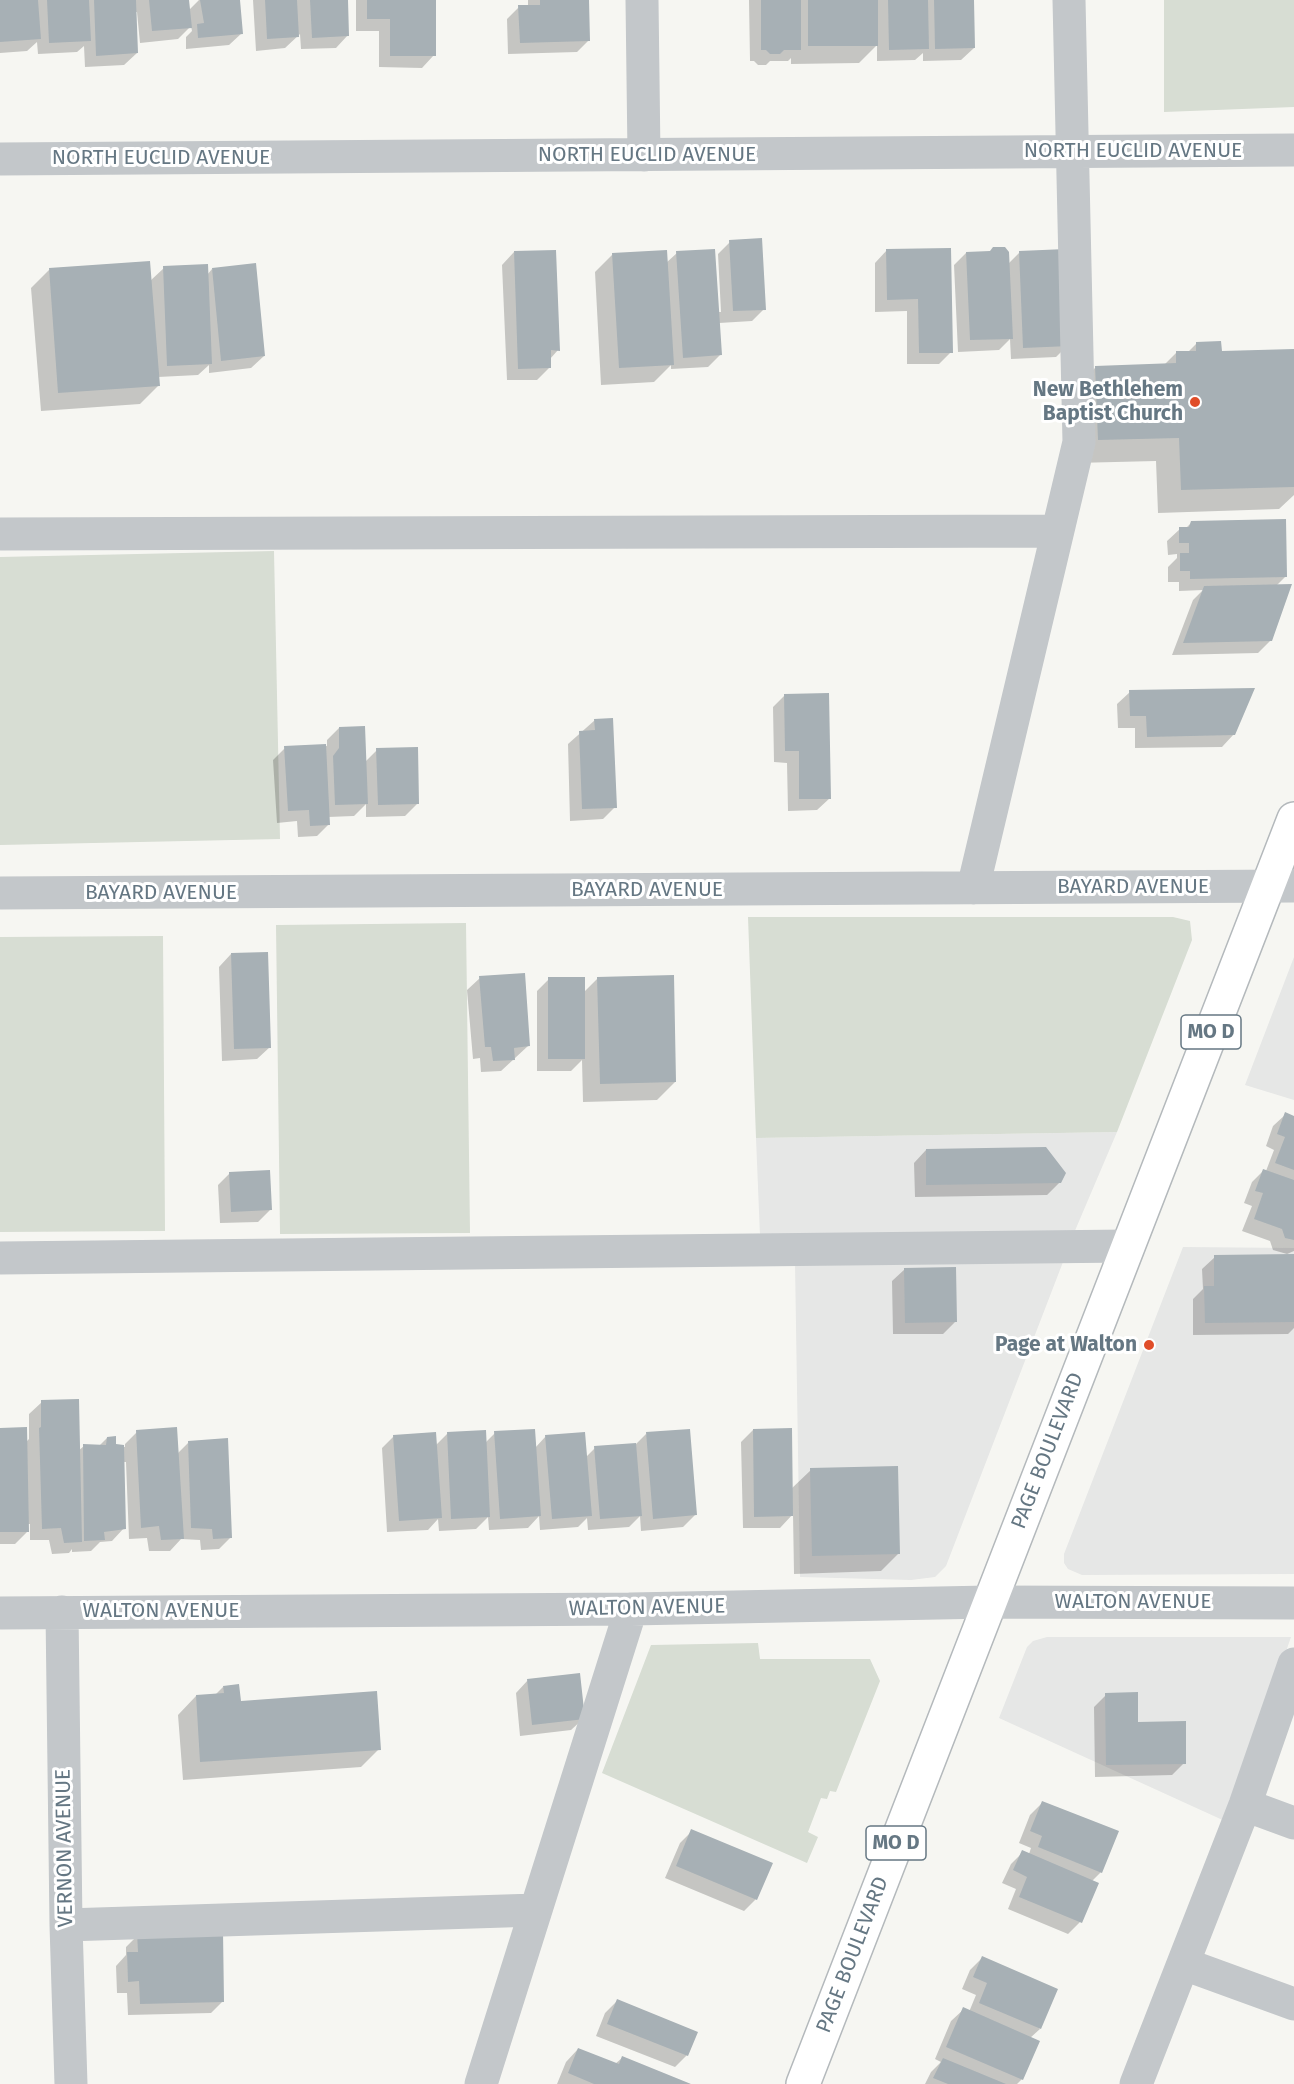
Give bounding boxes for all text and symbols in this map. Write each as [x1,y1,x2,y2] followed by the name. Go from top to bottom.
[1024,138,1242,164] street label: NORTH EUCLID AVENUE
[538,142,756,168] street label: NORTH EUCLID AVENUE
[52,145,270,171] street label: NORTH EUCLID AVENUE
[1033,377,1183,427] place label: New Bethlehem Baptist Church
[1188,395,1202,409] marker: New Bethlehem Baptist Church
[1057,874,1209,900] street label: BAYARD AVENUE
[571,877,723,903] street label: BAYARD AVENUE
[85,880,237,906] street label: BAYARD AVENUE
[1181,1015,1241,1049] road number: MO D
[995,1332,1137,1358] place label: Page at Walton
[1142,1338,1156,1352] marker: Page at Walton
[1007,1369,1089,1533] street label: PAGE BOULEVARD
[1055,1589,1211,1615] street label: WALTON AVENUE
[568,1594,726,1622] street label: WALTON AVENUE
[83,1598,239,1624] street label: WALTON AVENUE
[51,1769,79,1927] street label: VERNON AVENUE
[866,1826,926,1860] road number: MO D
[812,1873,894,2037] street label: PAGE BOULEVARD

